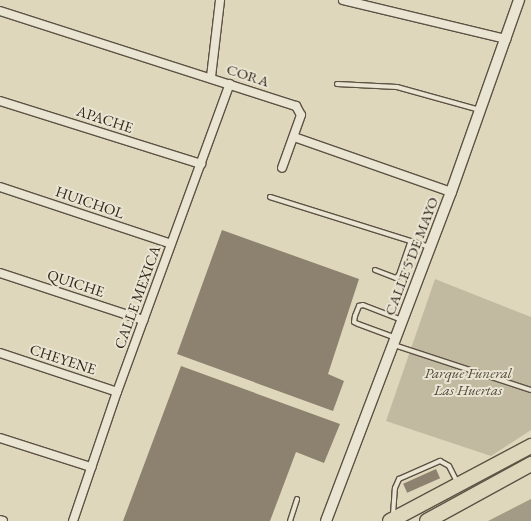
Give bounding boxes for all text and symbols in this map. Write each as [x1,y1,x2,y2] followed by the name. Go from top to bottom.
[224,60,272,90] street label: CORA
[74,101,136,137] street label: APACHE
[53,182,127,222] street label: HUICHOL
[380,194,442,318] street label: CALLE 5 DE MAYO
[110,243,164,351] street label: CALLE MEXICA
[45,265,107,301] street label: QUICHE
[28,340,98,378] street label: CHEYENE
[424,363,512,398] park label: Parque Funeral Las Huertas

